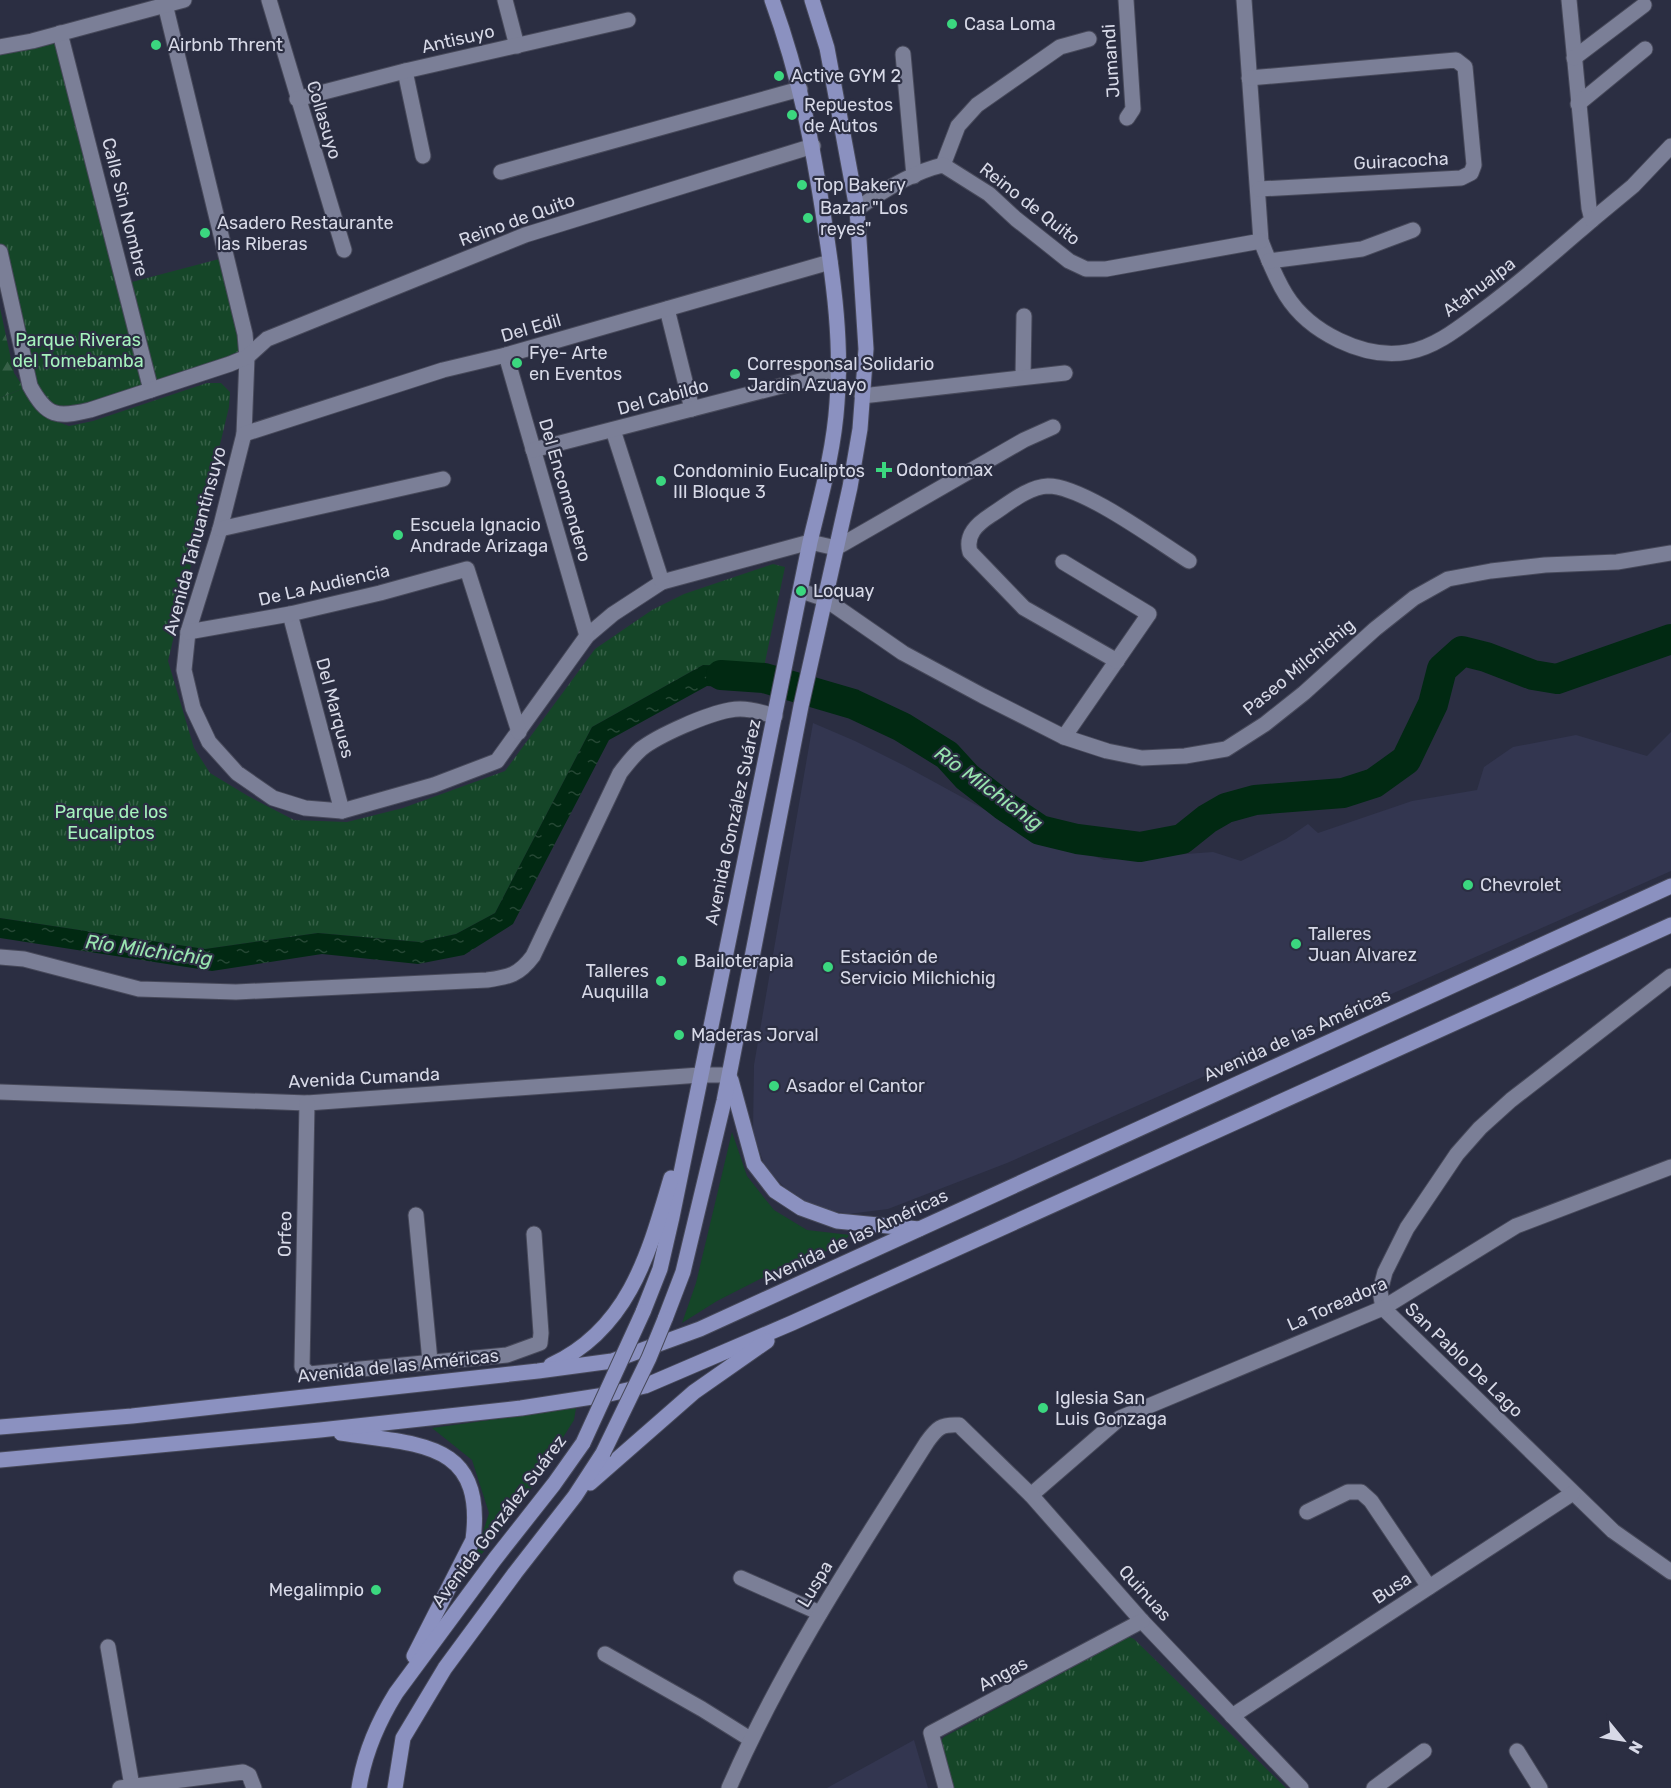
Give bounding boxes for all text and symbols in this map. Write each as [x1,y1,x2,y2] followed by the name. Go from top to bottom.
[964,13,1056,35] place label: Casa Loma
[945,17,959,31] marker: Casa Loma
[419,20,497,58] street label: Antisuyo
[1097,23,1125,99] street label: Jumandi
[168,34,283,56] place label: Airbnb Thrent
[149,38,163,52] marker: Airbnb Thrent
[791,65,901,87] place label: Active GYM 2
[772,69,786,83] marker: Active GYM 2
[302,78,346,162] street label: Collasuyo
[804,94,893,137] place label: Repuestos de Autos
[785,108,799,122] marker: Repuestos de Autos
[97,135,153,279] street label: Calle Sin Nombre
[1353,148,1449,174] street label: Guiracocha
[975,158,1085,250] street label: Reino de Quito
[814,174,906,196] place label: Top Bakery
[795,178,809,192] marker: Top Bakery
[456,189,578,251] street label: Reino de Quito
[820,197,908,240] place label: Bazar "Los reyes"
[801,211,815,225] marker: Bazar "Los reyes"
[217,212,394,255] place label: Asadero Restaurante las Riberas
[198,226,212,240] marker: Asadero Restaurante las Riberas
[1438,253,1520,321] street label: Atahualpa
[498,309,564,347] street label: Del Edil
[12,329,144,372] park label: Parque Riveras del Tomebamba
[529,342,622,385] place label: Fye- Arte en Eventos
[747,353,934,396] place label: Corresponsal Solidario Jardin Azuayo
[510,356,524,370] marker: Fye- Arte en Eventos
[728,367,742,381] marker: Corresponsal Solidario Jardin Azuayo
[615,374,711,420] street label: Del Cabildo
[534,416,596,564] street label: Del Encomendero
[159,444,231,638] street label: Avenida Tahuantinsuyo
[896,459,993,481] place label: Odontomax
[673,460,865,503] place label: Condominio Eucaliptos III Bloque 3
[877,463,891,477] marker: Odontomax
[654,474,668,488] marker: Condominio Eucaliptos III Bloque 3
[410,514,548,557] place label: Escuela Ignacio Andrade Arizaga
[391,528,405,542] marker: Escuela Ignacio Andrade Arizaga
[256,559,392,611] street label: De La Audiencia
[813,580,875,602] place label: Loquay
[794,584,808,598] marker: Loquay
[1238,614,1360,720] street label: Paseo Milchichig
[311,655,359,761] street label: Del Marques
[700,717,766,927] street label: Avenida González Suárez
[930,741,1048,835] water label: Río Milchichig
[54,801,168,844] park label: Parque de los Eucaliptos
[1480,874,1561,896] place label: Chevrolet
[1461,878,1475,892] marker: Chevrolet
[1308,923,1417,966] place label: Talleres Juan Alvarez
[84,929,214,971] water label: Río Milchichig
[1289,937,1303,951] marker: Talleres Juan Alvarez
[840,946,996,989] place label: Estación de Servicio Milchichig
[694,950,794,972] place label: Bailoterapia
[675,954,689,968] marker: Bailoterapia
[582,960,649,1003] place label: Talleres Auquilla
[821,960,835,974] marker: Estación de Servicio Milchichig
[654,974,668,988] marker: Talleres Auquilla
[1200,984,1394,1086] street label: Avenida de las Américas
[691,1024,819,1046] place label: Maderas Jorval
[672,1028,686,1042] marker: Maderas Jorval
[288,1063,440,1093] street label: Avenida Cumanda
[786,1075,925,1097] place label: Asador el Cantor
[767,1079,781,1093] marker: Asador el Cantor
[759,1184,951,1290] street label: Avenida de las Américas
[274,1211,296,1257] street label: Orfeo
[1283,1272,1391,1336] street label: La Toreadora
[1400,1298,1528,1422] street label: San Pablo De Lago
[296,1344,500,1388] street label: Avenida de las Américas
[1055,1387,1167,1430] place label: Iglesia San Luis Gonzaga
[1036,1401,1050,1415] marker: Iglesia San Luis Gonzaga
[427,1431,571,1611] street label: Avenida González Suárez
[793,1557,837,1611] street label: Luspa
[1114,1560,1176,1626] street label: Quinuas
[1368,1567,1416,1609] street label: Busa
[269,1579,364,1601] place label: Megalimpio
[369,1583,383,1597] marker: Megalimpio
[975,1652,1031,1696] street label: Angas
[1593,1710,1653,1770] north arrow
[1624,1738,1647,1757] text: N

